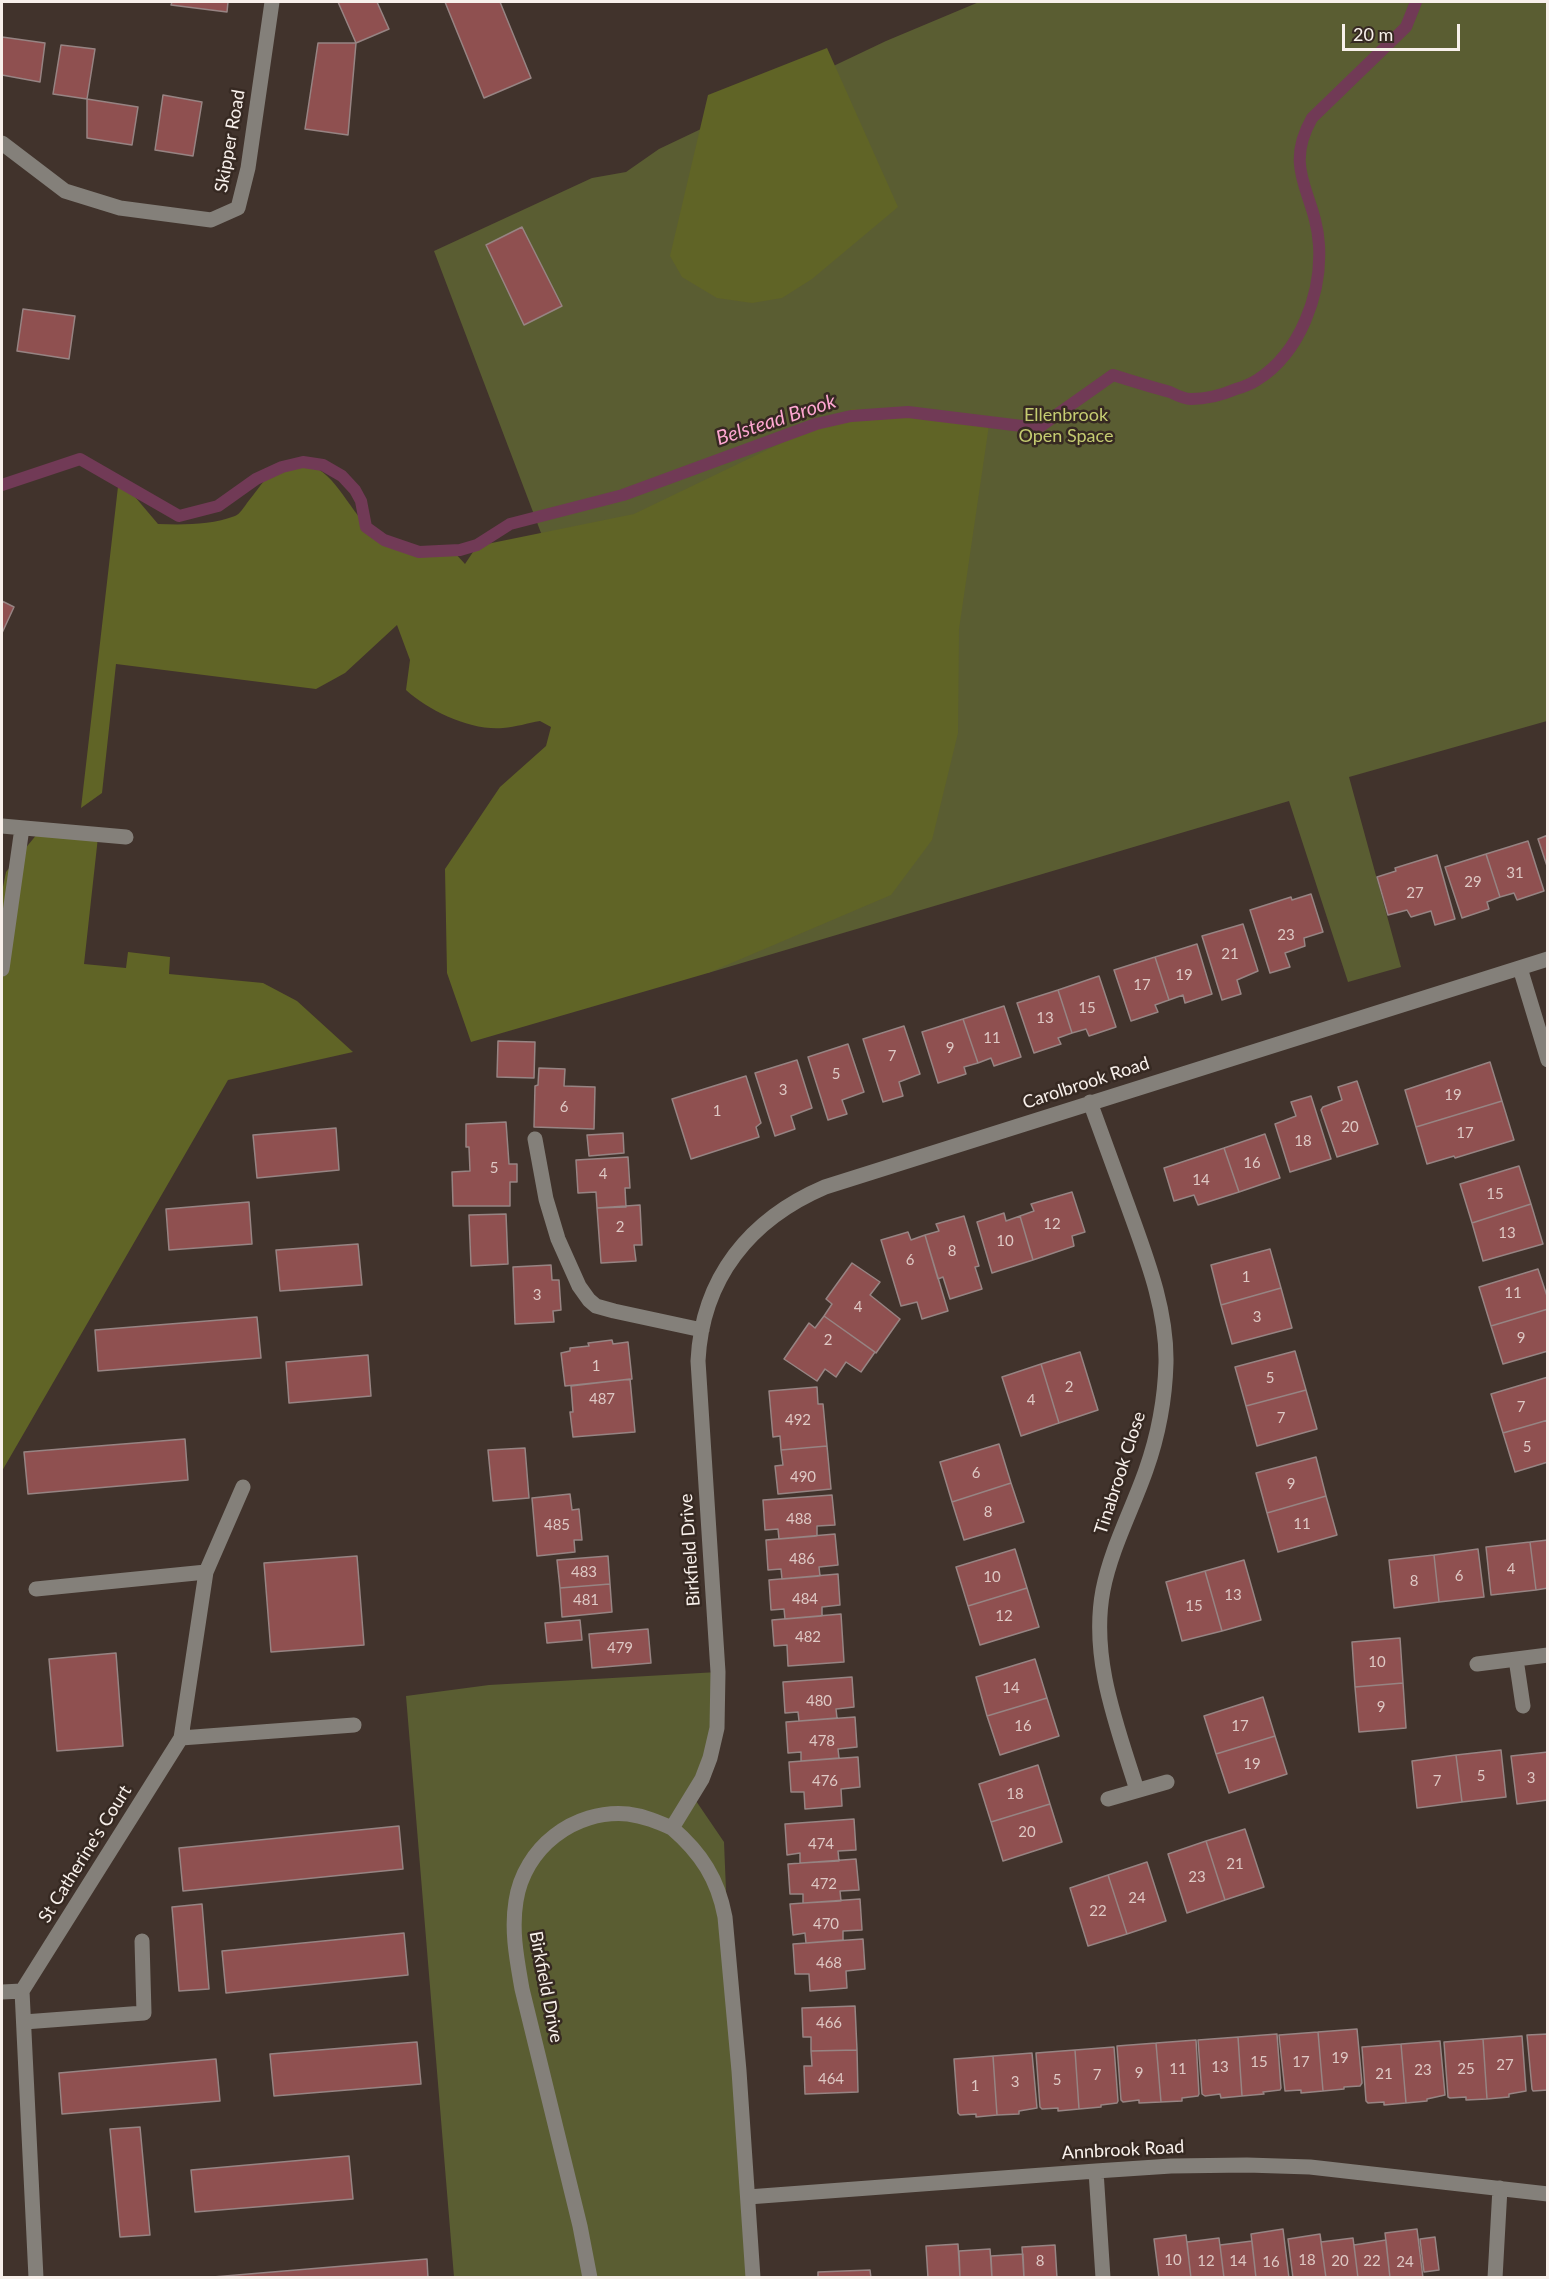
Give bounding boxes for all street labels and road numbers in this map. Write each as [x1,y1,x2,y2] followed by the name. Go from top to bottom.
[210,88,250,194] street label: Skipper Road
[1020,1052,1152,1114] street label: Carolbrook Road
[1090,1409,1150,1537] street label: Tinabrook Close
[675,1493,705,1607] street label: Birkfield Drive
[34,1781,136,1927] street label: St Catherine's Court
[525,1929,567,2045] street label: Birkfield Drive
[1061,2136,1185,2164] street label: Annbrook Road

